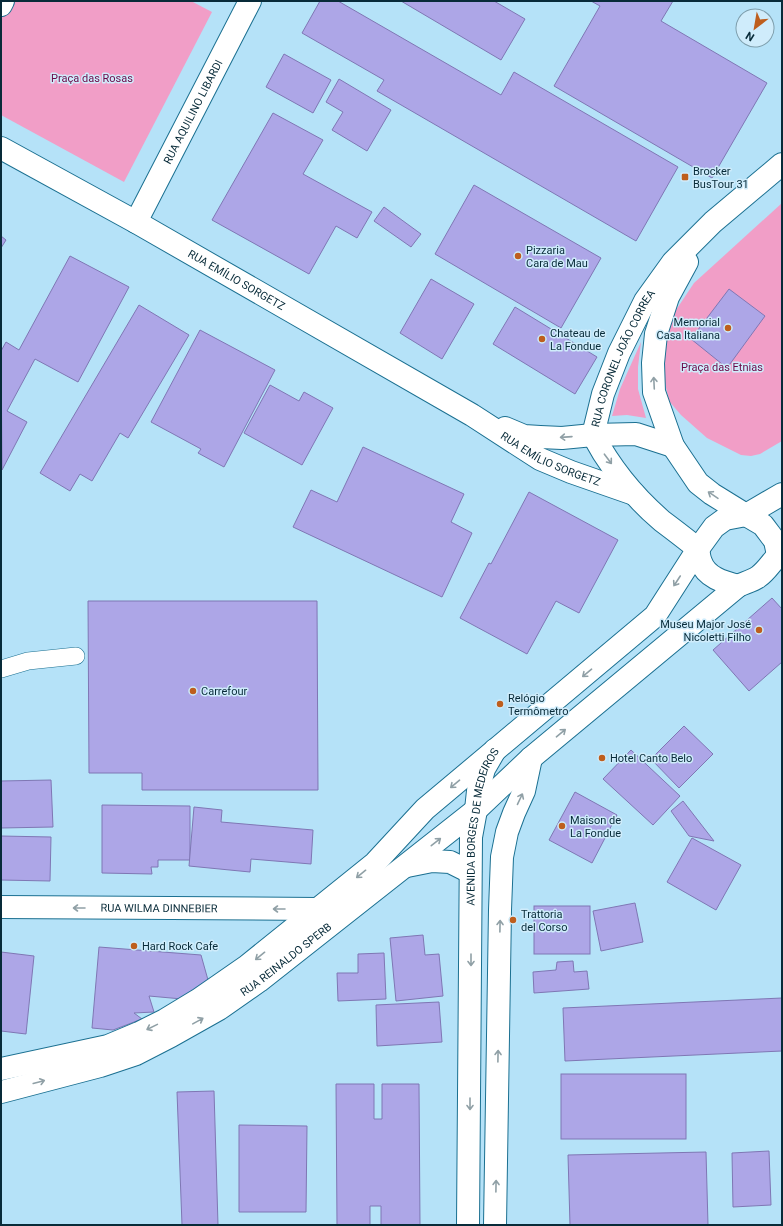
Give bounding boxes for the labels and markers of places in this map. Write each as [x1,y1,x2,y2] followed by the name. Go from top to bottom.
[693,165,749,191] place label: Brocker BusTour 31
[680,172,690,182] marker: Brocker BusTour 31
[526,244,588,270] place label: Pizzaria Cara de Mau
[513,251,523,261] marker: Pizzaria Cara de Mau
[657,316,720,342] place label: Memorial Casa Italiana
[723,323,733,333] marker: Memorial Casa Italiana
[550,327,606,353] place label: Chateau de La Fondue
[537,334,547,344] marker: Chateau de La Fondue
[660,618,751,644] place label: Museu Major José Nicoletti Filho
[754,625,764,635] marker: Museu Major José Nicoletti Filho
[201,685,247,698] place label: Carrefour
[188,686,198,696] marker: Carrefour
[508,692,568,718] place label: Relógio Termômetro
[495,699,505,709] marker: Relógio Termômetro
[610,752,692,765] place label: Hotel Canto Belo
[597,753,607,763] marker: Hotel Canto Belo
[570,814,621,840] place label: Maison de La Fondue
[557,821,567,831] marker: Maison de La Fondue
[521,908,568,934] place label: Trattoria del Corso
[508,915,518,925] marker: Trattoria del Corso
[142,940,218,953] place label: Hard Rock Cafe
[129,941,139,951] marker: Hard Rock Cafe

